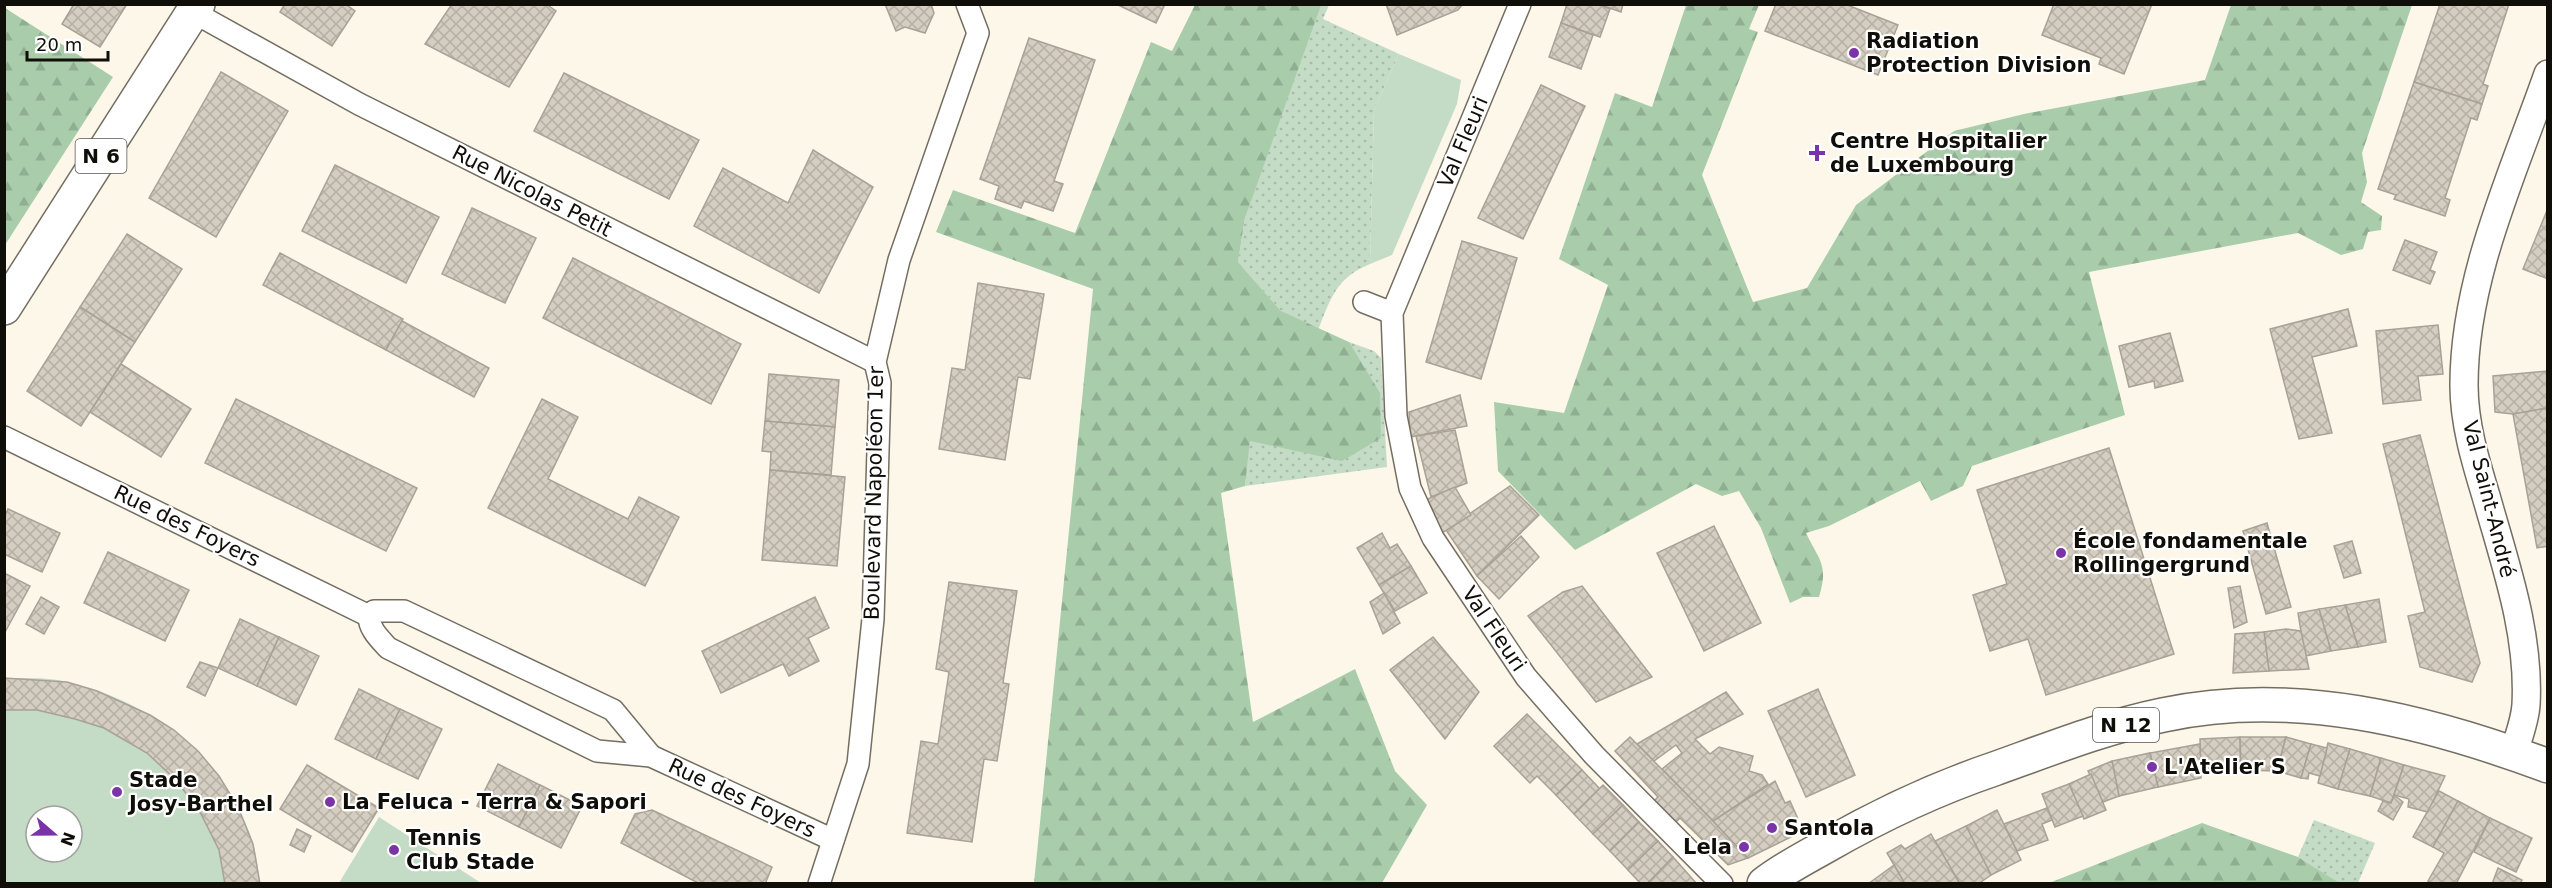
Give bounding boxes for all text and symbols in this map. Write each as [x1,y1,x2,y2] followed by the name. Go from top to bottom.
[27,24,108,62] scale bar
[1866,29,2091,77] place label: Radiation Protection Division
[36,34,82,55] text: 20 m
[1847,46,1861,60] marker: Radiation Protection Division
[1433,93,1493,191] street label: Val Fleuri
[1830,129,2047,177] place label: Centre Hospitalier de Luxembourg
[76,139,126,173] road number: N 6
[448,140,616,242] street label: Rue Nicolas Petit
[1808,144,1826,162] marker: Centre Hospitalier de Luxembourg
[860,365,888,620] street label: Boulevard Napoléon 1er
[2458,418,2520,580] street label: Val Saint-André
[110,480,264,572] street label: Rue des Foyers
[2073,528,2307,577] place label: École fondamentale Rollingergrund
[2054,546,2068,560] marker: École fondamentale Rollingergrund
[1457,582,1531,676] street label: Val Fleuri
[2093,708,2159,742] road number: N 12
[665,753,819,843] street label: Rue des Foyers
[2164,755,2286,779] place label: L'Atelier S
[2145,760,2159,774] marker: L'Atelier S
[127,768,273,816] place label: Stade Josy-Barthel
[110,785,124,799] marker: Stade Josy-Barthel
[342,790,647,814] place label: La Feluca - Terra & Sapori
[323,795,337,809] marker: La Feluca - Terra & Sapori
[24,804,84,864] north arrow
[1784,816,1874,840] place label: Santola
[1765,821,1779,835] marker: Santola
[406,826,535,874] place label: Tennis Club Stade
[56,829,79,849] text: N
[1683,835,1732,859] place label: Lela
[1737,840,1751,854] marker: Lela
[387,843,401,857] marker: Tennis Club Stade

